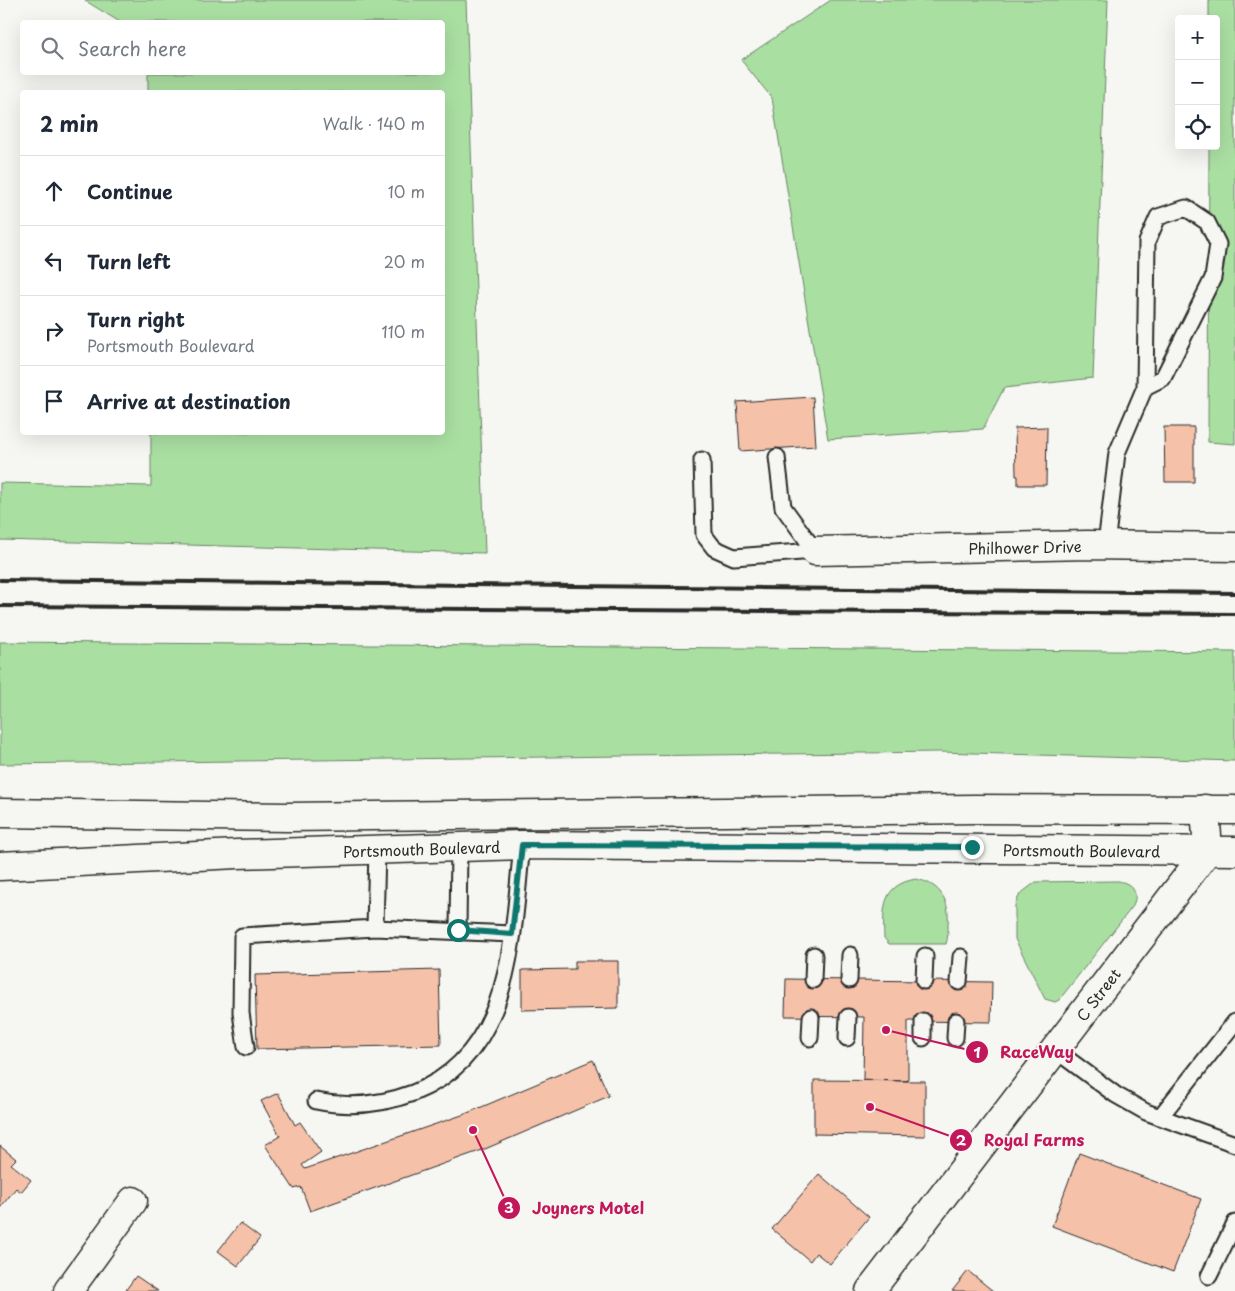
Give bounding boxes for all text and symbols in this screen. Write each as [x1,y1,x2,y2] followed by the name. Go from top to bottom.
[1175,15,1220,150] map controls
[1175,15,1220,60] button: +
[20,20,445,75] search box
[38,34,66,62] icon: search
[78,34,187,62] text: Search here
[1175,60,1220,105] button: −
[1175,105,1220,150] button: locate
[40,107,99,139] text: 2 min
[323,111,425,135] text: Walk · 140 m
[40,177,68,205] icon: ahead
[87,177,173,205] text: Continue
[388,179,425,203] text: 10 m
[40,247,68,275] icon: left
[87,247,171,275] text: Turn left
[384,249,425,273] text: 20 m
[87,305,185,333] text: Turn right
[40,317,68,345] icon: right
[382,319,425,343] text: 110 m
[87,333,255,357] text: Portsmouth Boulevard
[40,387,68,415] icon: arrive
[87,387,291,415] text: Arrive at destination
[968,534,1082,559] street label: Philhower Drive
[343,834,501,862] street label: Portsmouth Boulevard
[961,836,984,859] route end
[1003,838,1160,862] street label: Portsmouth Boulevard
[447,919,470,942] route start
[1070,963,1125,1025] street label: C Street
[965,1037,1084,1068] callout: RaceWay
[1000,1039,1074,1063] text: RaceWay
[973,1040,981,1063] text: 1
[949,1125,1095,1156] callout: Royal Farms
[984,1127,1085,1151] text: Royal Farms
[956,1128,967,1151] text: 2
[497,1193,654,1224] callout: Joyners Motel
[504,1195,514,1218] text: 3
[532,1195,644,1219] text: Joyners Motel

